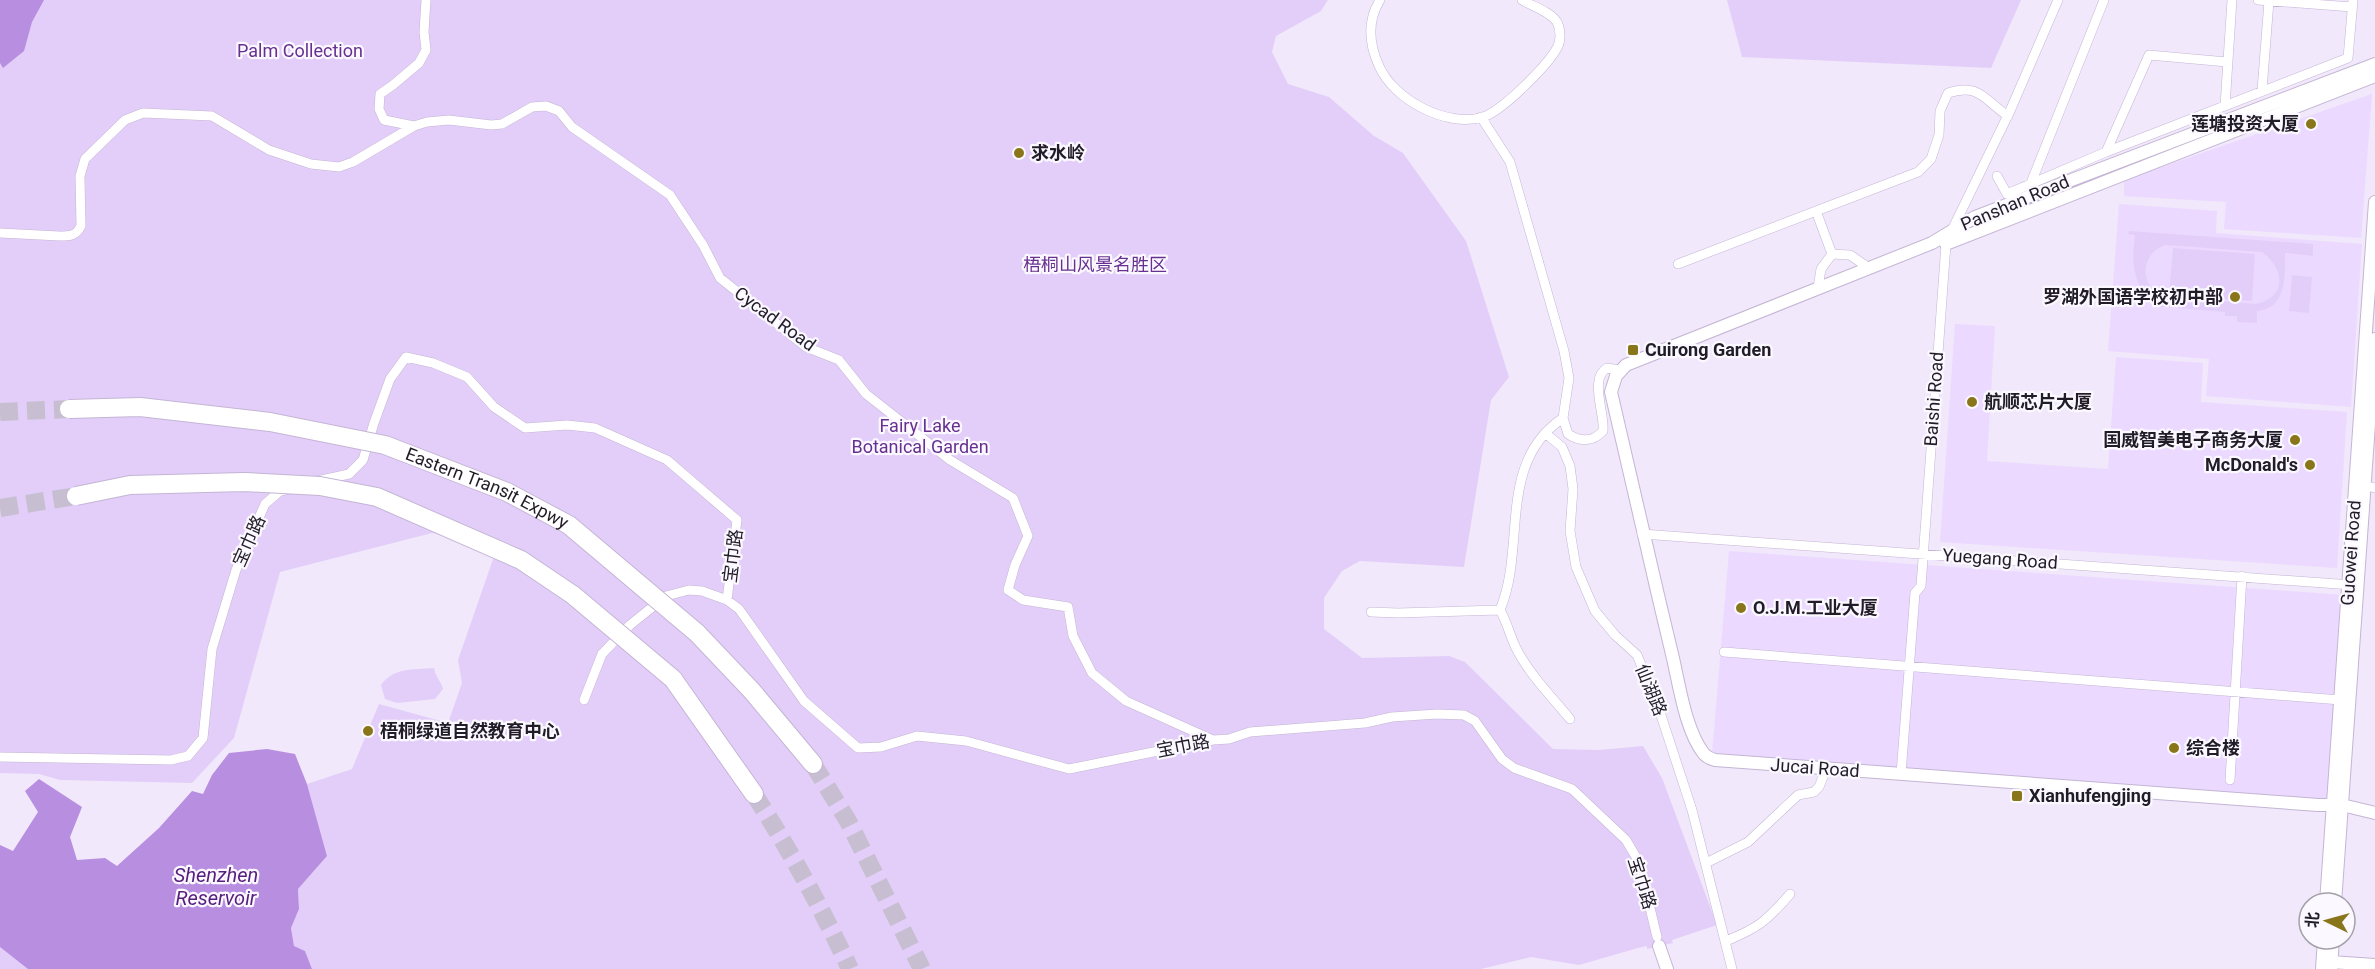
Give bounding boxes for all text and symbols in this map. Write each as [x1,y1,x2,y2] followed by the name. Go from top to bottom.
[237,40,363,61] park label: Palm Collection
[2191,113,2299,134] place label: 莲塘投资大厦
[2304,117,2318,131] marker: 莲塘投资大厦
[1031,142,1085,163] place label: 求水岭
[1012,146,1026,160] marker: 求水岭
[1957,170,2072,235] street label: Panshan Road
[1023,254,1167,275] park label: 梧桐山风景名胜区
[731,282,820,355] street label: Cycad Road
[2043,286,2223,307] place label: 罗湖外国语学校初中部
[2228,290,2242,304] marker: 罗湖外国语学校初中部
[1645,339,1771,360] place label: Cuirong Garden
[1626,343,1640,357] marker: Cuirong Garden
[1920,351,1947,447] street label: Baishi Road
[1984,391,2092,412] place label: 航顺芯片大厦
[1965,395,1979,409] marker: 航顺芯片大厦
[851,415,989,457] park label: Fairy Lake Botanical Garden
[2103,429,2283,450] place label: 国威智美电子商务大厦
[2288,433,2302,447] marker: 国威智美电子商务大厦
[403,443,573,533] street label: Eastern Transit Expwy
[2205,454,2298,475] place label: McDonald's
[2303,458,2317,472] marker: McDonald's
[2336,500,2365,606] street label: Guowei Road
[228,512,269,570] street label: 宝巾路
[719,528,746,584] street label: 宝巾路
[1942,544,2058,573] street label: Yuegang Road
[1753,597,1878,618] place label: O.J.M.工业大厦
[1734,601,1748,615] marker: O.J.M.工业大厦
[1632,661,1671,719] street label: 仙湖路
[380,720,560,741] place label: 梧桐绿道自然教育中心
[361,724,375,738] marker: 梧桐绿道自然教育中心
[1154,730,1211,761] street label: 宝巾路
[2186,737,2240,758] place label: 综合楼
[2167,741,2181,755] marker: 综合楼
[1770,754,1860,781] street label: Jucai Road
[2029,785,2151,806] place label: Xianhufengjing
[2010,789,2024,803] marker: Xianhufengjing
[1624,854,1661,912] street label: 宝巾路
[174,863,258,910] water label: Shenzhen Reservoir
[2297,891,2357,951] north arrow
[2302,911,2323,929] text: 北

